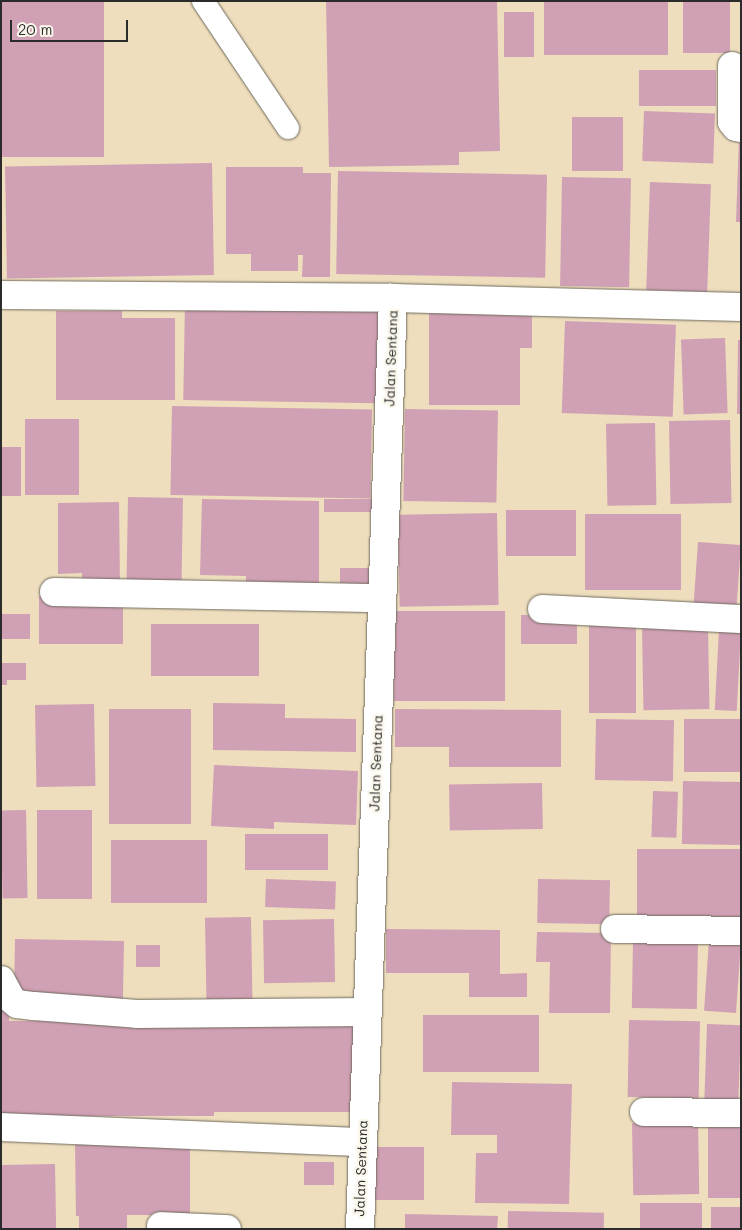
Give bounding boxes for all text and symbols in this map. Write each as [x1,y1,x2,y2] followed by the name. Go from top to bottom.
[12,10,130,42] scale bar
[18,19,52,39] text: 20 m
[381,309,401,407] street label: Jalan Sentana
[366,714,386,812] street label: Jalan Sentana
[351,1119,371,1217] street label: Jalan Sentana

